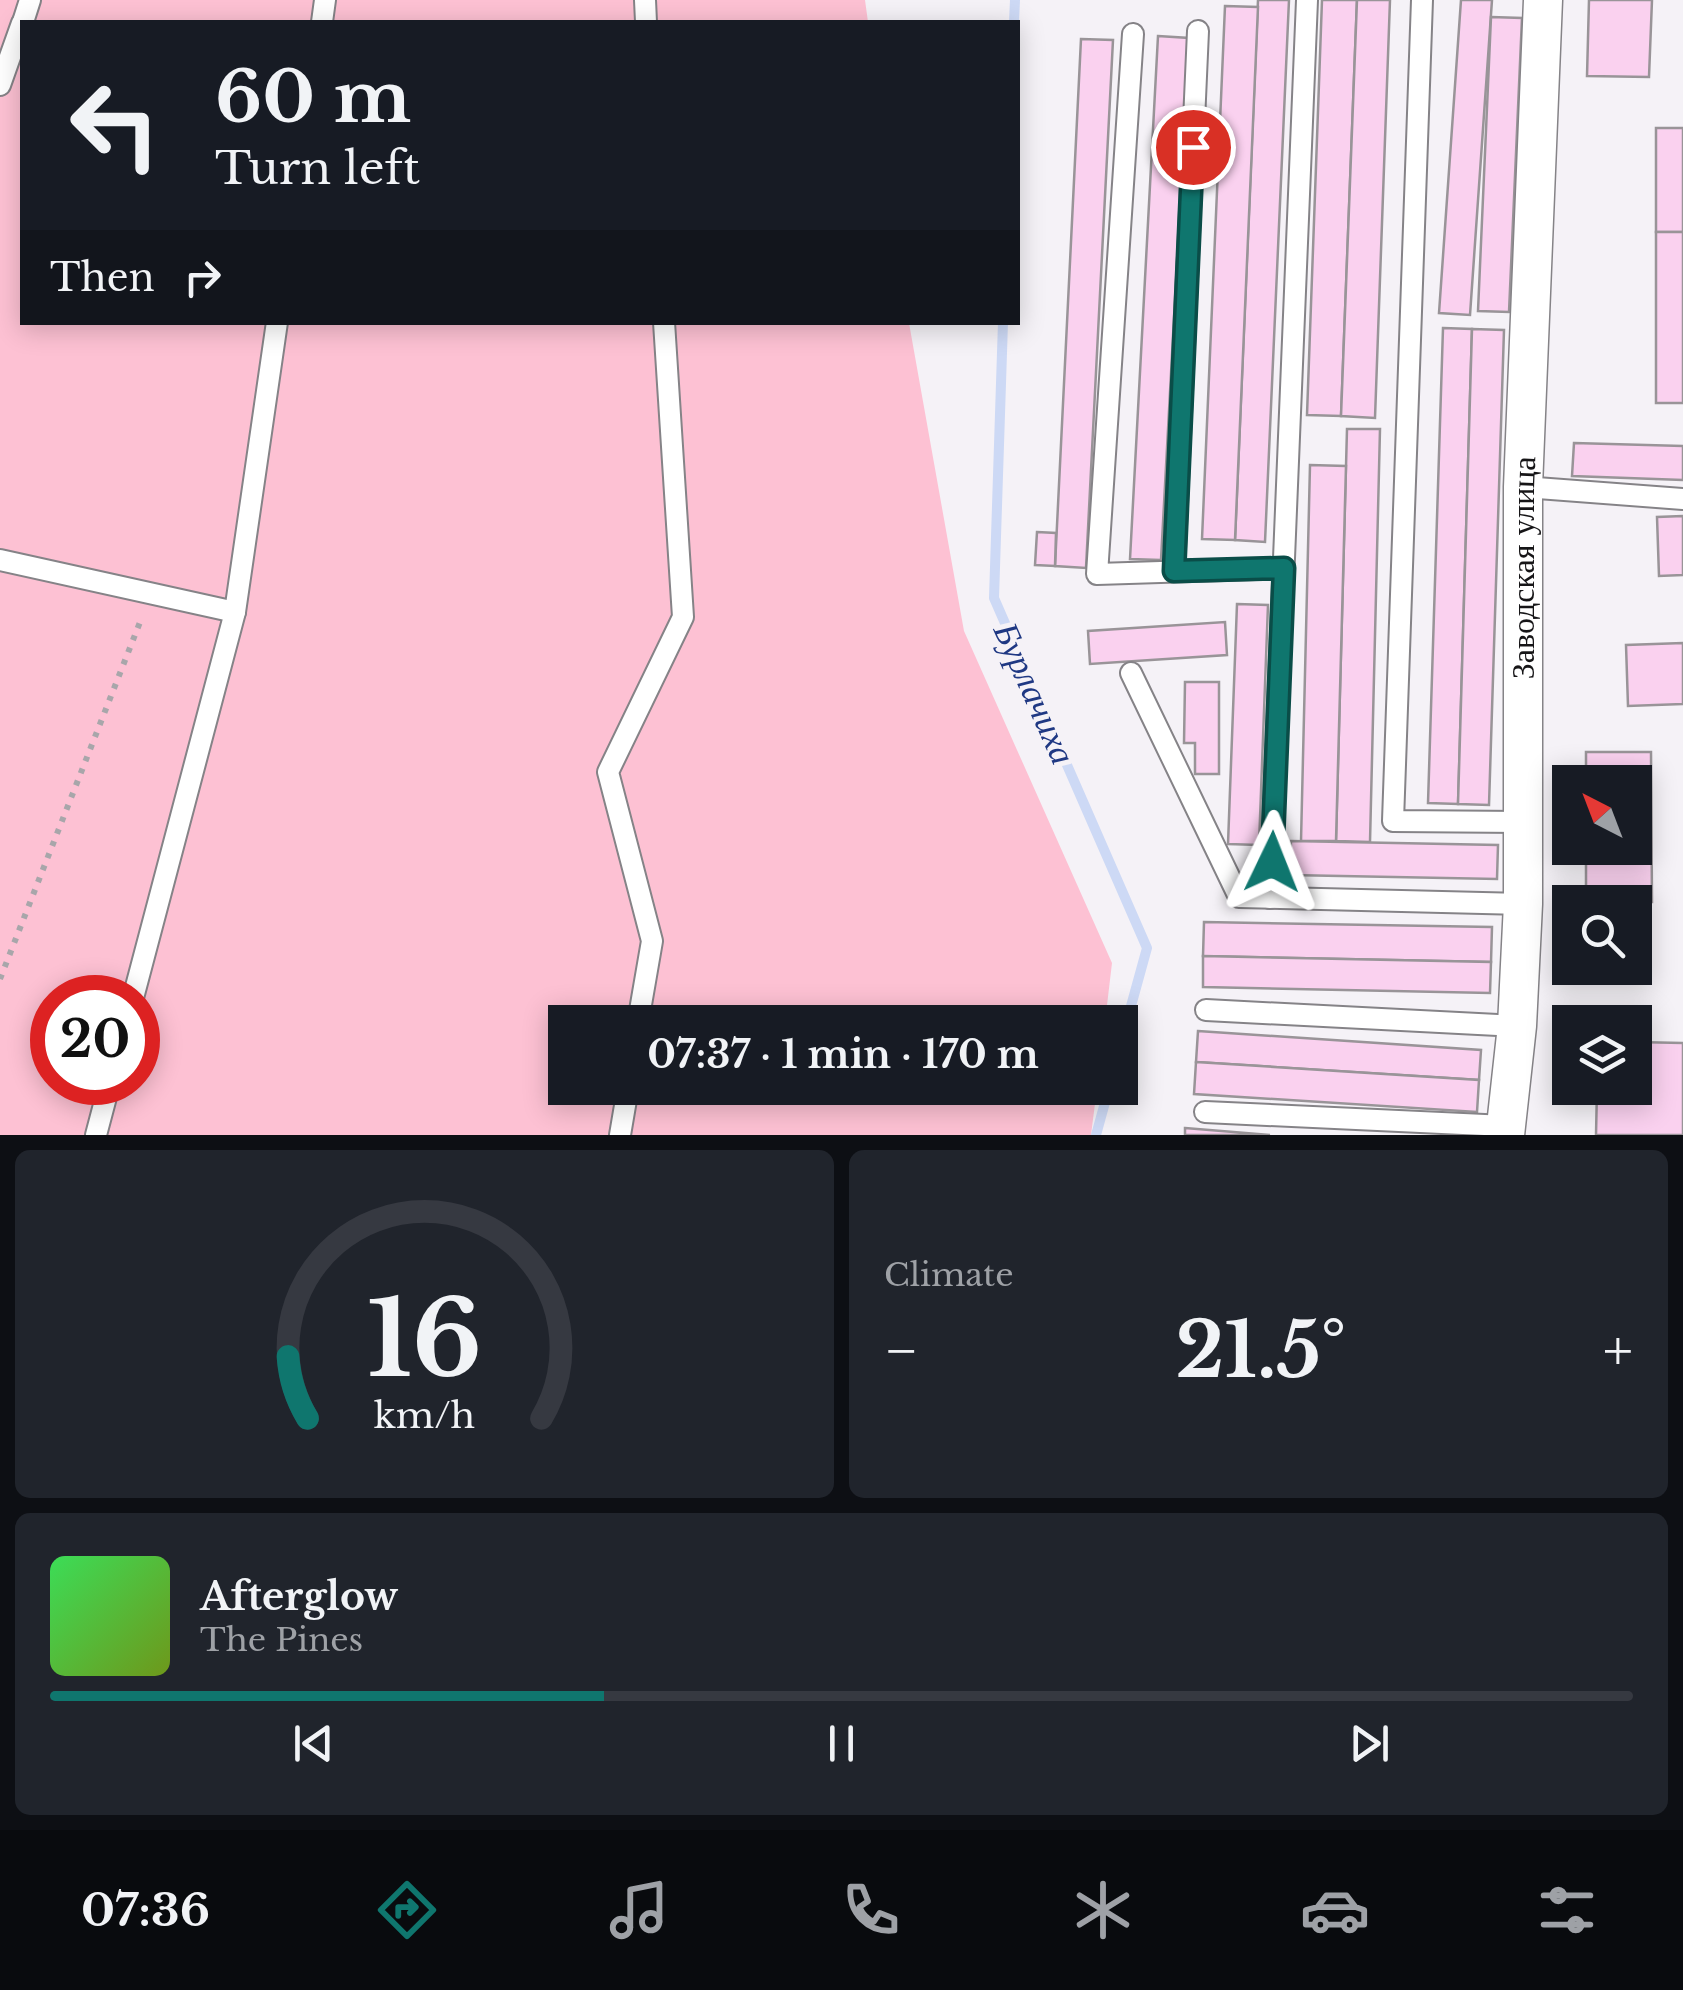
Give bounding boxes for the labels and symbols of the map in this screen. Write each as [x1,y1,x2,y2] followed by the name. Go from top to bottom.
[1151,105,1236,190] pin
[1503,456,1544,679] street label: Заводская улица
[984,614,1085,771] water label: Бурлачиха
[1552,765,1652,865] north arrow
[1220,810,1324,914] position arrow
[30,975,160,1105] speed limit sign: 20

